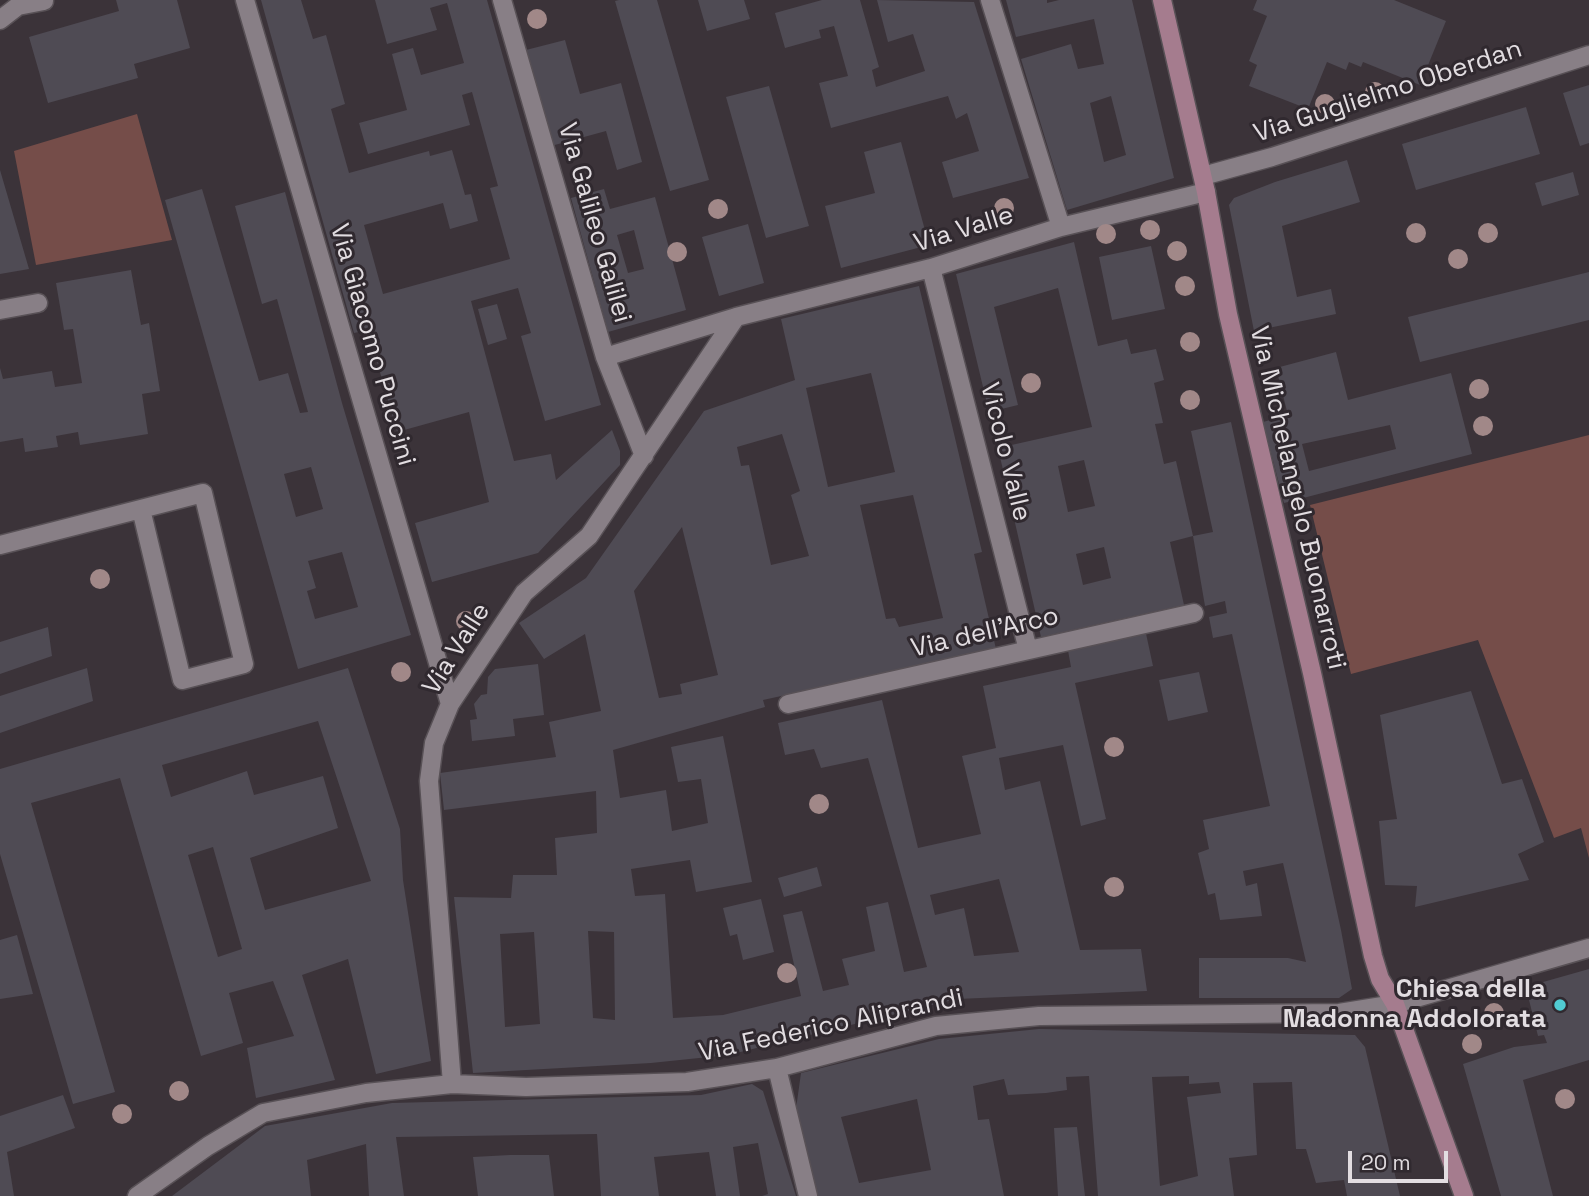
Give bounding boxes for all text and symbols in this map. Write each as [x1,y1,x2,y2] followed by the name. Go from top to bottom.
[1250,34,1526,150] street label: Via Guglielmo Oberdan
[551,119,637,327] street label: Via Galileo Galilei
[911,200,1017,260] street label: Via Valle
[323,220,421,470] street label: Via Giacomo Puccini
[1242,323,1352,673] street label: Via Michelangelo Buonarroti
[973,380,1037,524] street label: Vicolo Valle
[417,597,497,701] street label: Via Valle
[908,601,1062,665] street label: Via dell'Arco
[1283,974,1546,1036] place label: Chiesa della Madonna Addolorata
[696,983,966,1069] street label: Via Federico Aliprandi
[1552,997,1568,1013] marker: Chiesa della Madonna Addolorata
[1351,1136,1451,1180] scale bar
[1361,1149,1411,1176] text: 20 m

